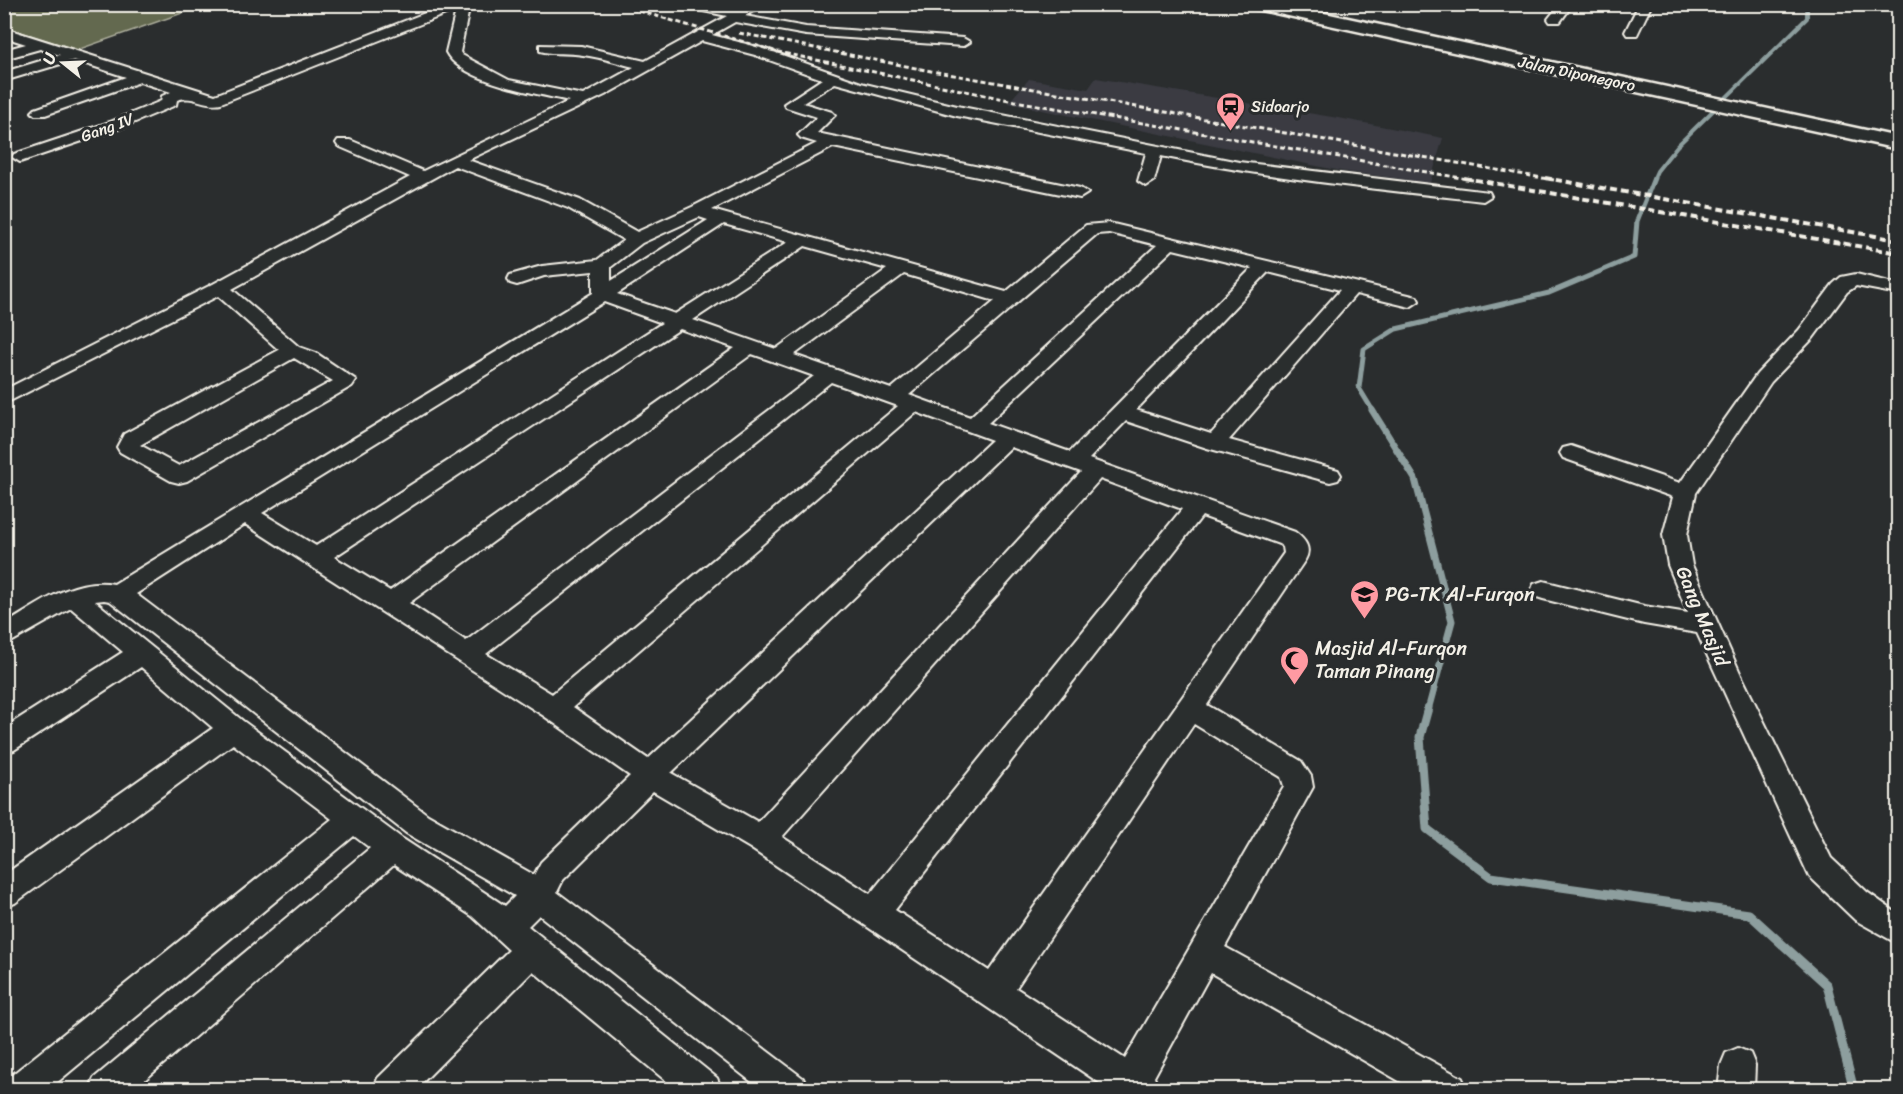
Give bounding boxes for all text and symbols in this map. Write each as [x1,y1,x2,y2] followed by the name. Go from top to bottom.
[33,33,93,93] north arrow
[1515,47,1638,100] street label: Jalan Diponegoro
[34,48,65,68] text: U
[1214,90,1246,132] station icon: Sidoarjo
[1251,92,1309,121] place label: Sidoarjo
[77,104,138,150] street label: Gang IV
[1666,560,1740,673] street label: Gang Masjid
[1385,577,1535,612] place label: PG-TK Al-Furqon
[1348,578,1380,620] school or university icon: PG-TK Al-Furqon
[1315,631,1467,689] place label: Masjid Al-Furqon Taman Pinang
[1278,644,1310,686] mosque icon: Masjid Al-Furqon Taman Pinang

